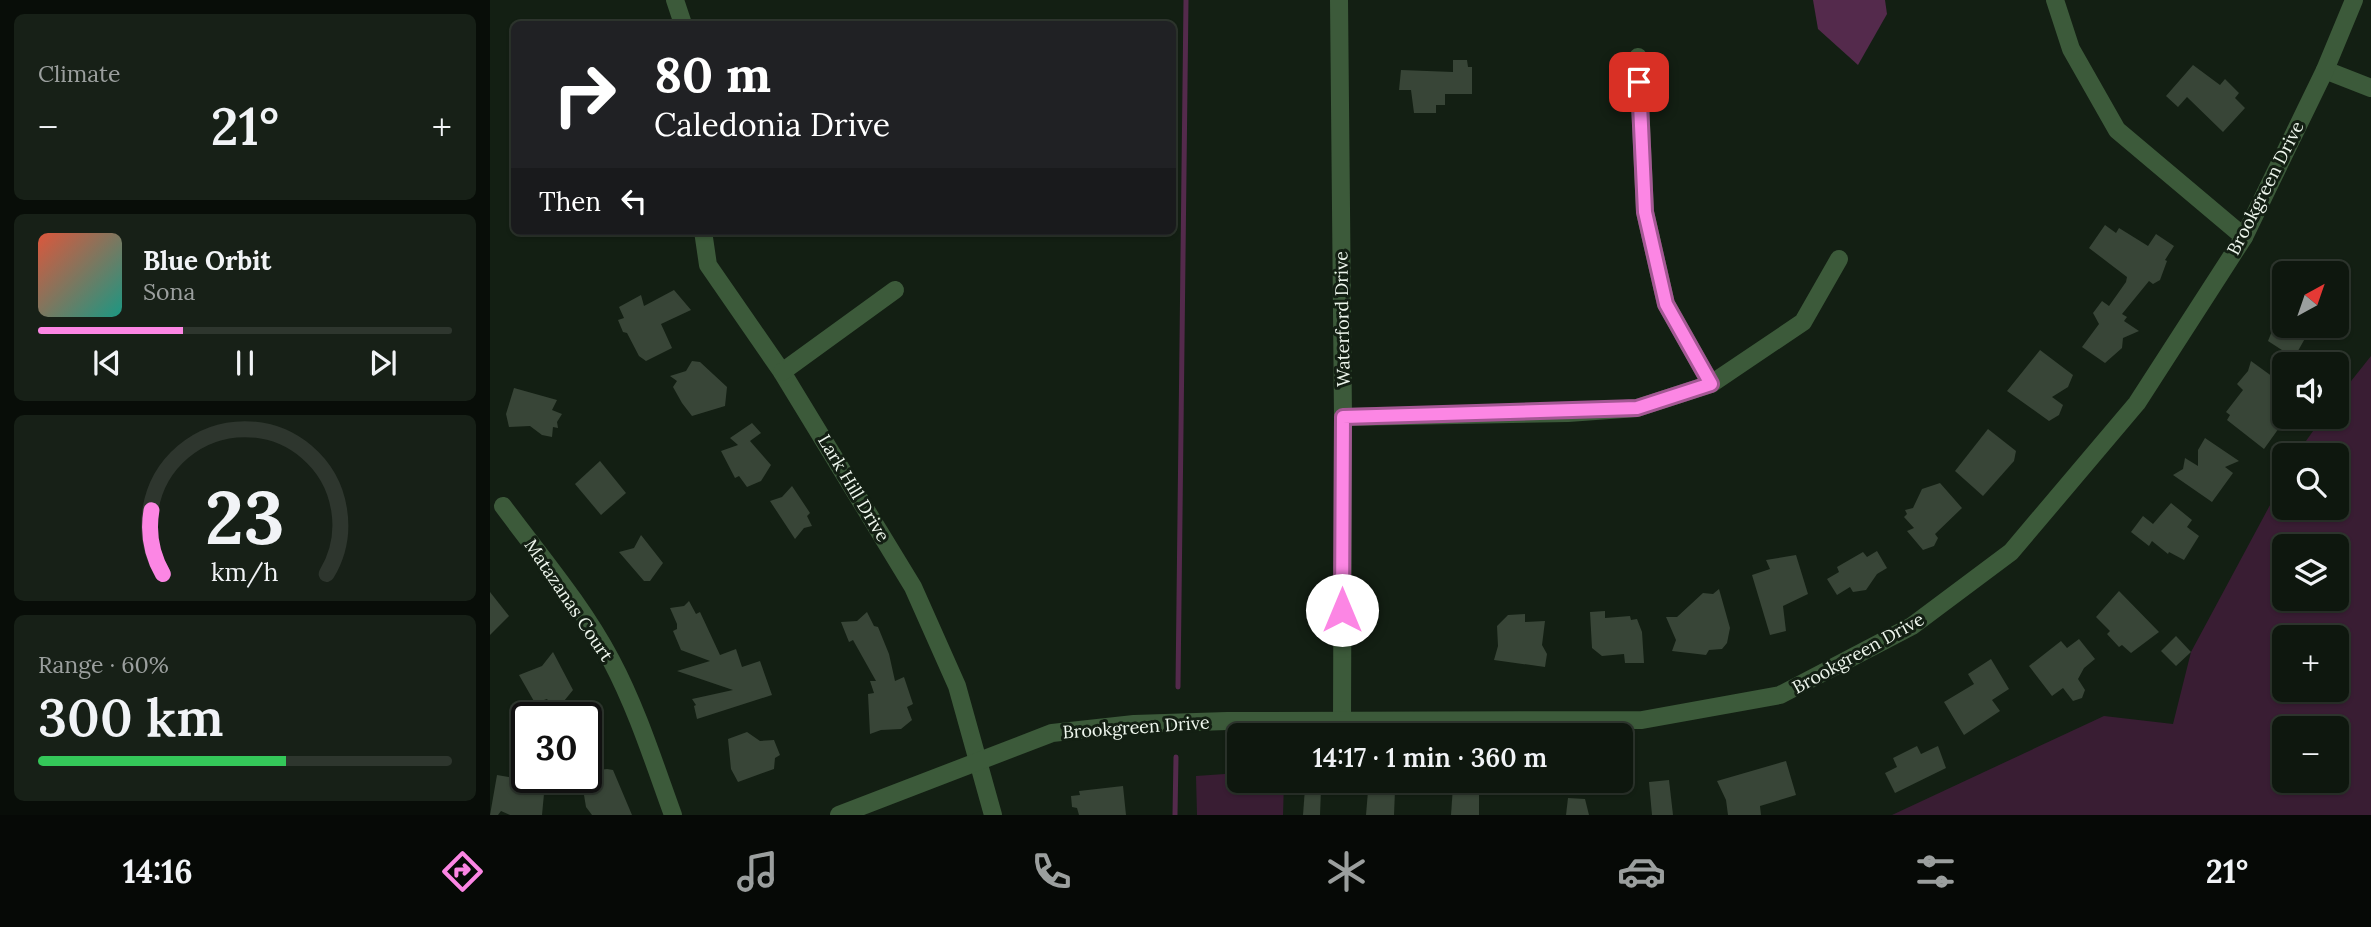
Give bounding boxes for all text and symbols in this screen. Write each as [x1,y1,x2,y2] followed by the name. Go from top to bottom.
[654,43,771,105] text: 80 m
[539,49,630,140] icon: right
[1609,52,1669,112] pin
[38,59,120,88] text: Climate
[1620,63,1658,101] icon: arrive
[211,93,279,159] text: 21°
[38,103,58,151] text: −
[432,103,452,151] text: +
[654,104,890,145] text: Caledonia Drive
[2221,117,2309,259] street label: Brookgreen Drive
[615,182,653,220] icon: left
[539,185,601,218] text: Then
[143,244,271,277] text: Blue Orbit
[1329,251,1355,387] street label: Waterford Drive
[2272,261,2348,338] north arrow
[2272,261,2349,793] map controls
[143,277,195,306] text: Sona
[88,344,126,382] icon: previous
[226,344,264,382] icon: pause
[364,344,402,382] icon: next
[2272,352,2349,429] button: sound
[813,430,895,546] street label: Lark Hill Drive
[2272,443,2349,520] button: search
[205,471,285,564] text: 23
[2272,534,2349,611] button: layers
[520,535,618,666] street label: Matazanas Court
[211,555,279,587] text: km/h
[1305,573,1379,647] position arrow
[1788,607,1928,699] street label: Brookgreen Drive
[2272,625,2349,702] button: +
[38,650,169,679] text: Range · 60%
[38,684,224,750] text: 300 km
[511,702,602,793] speed limit sign: 30
[1062,710,1210,744] street label: Brookgreen Drive
[2272,716,2349,793] button: −
[1313,741,1547,774] text: 14:17 · 1 min · 360 m
[438,847,487,896] icon: directions
[733,847,782,896] icon: music
[1027,847,1076,896] icon: phone
[1322,847,1371,896] icon: climate
[1617,847,1666,896] icon: car
[1911,847,1960,896] icon: filters
[123,851,193,892] text: 14:16
[2206,851,2248,892] text: 21°

